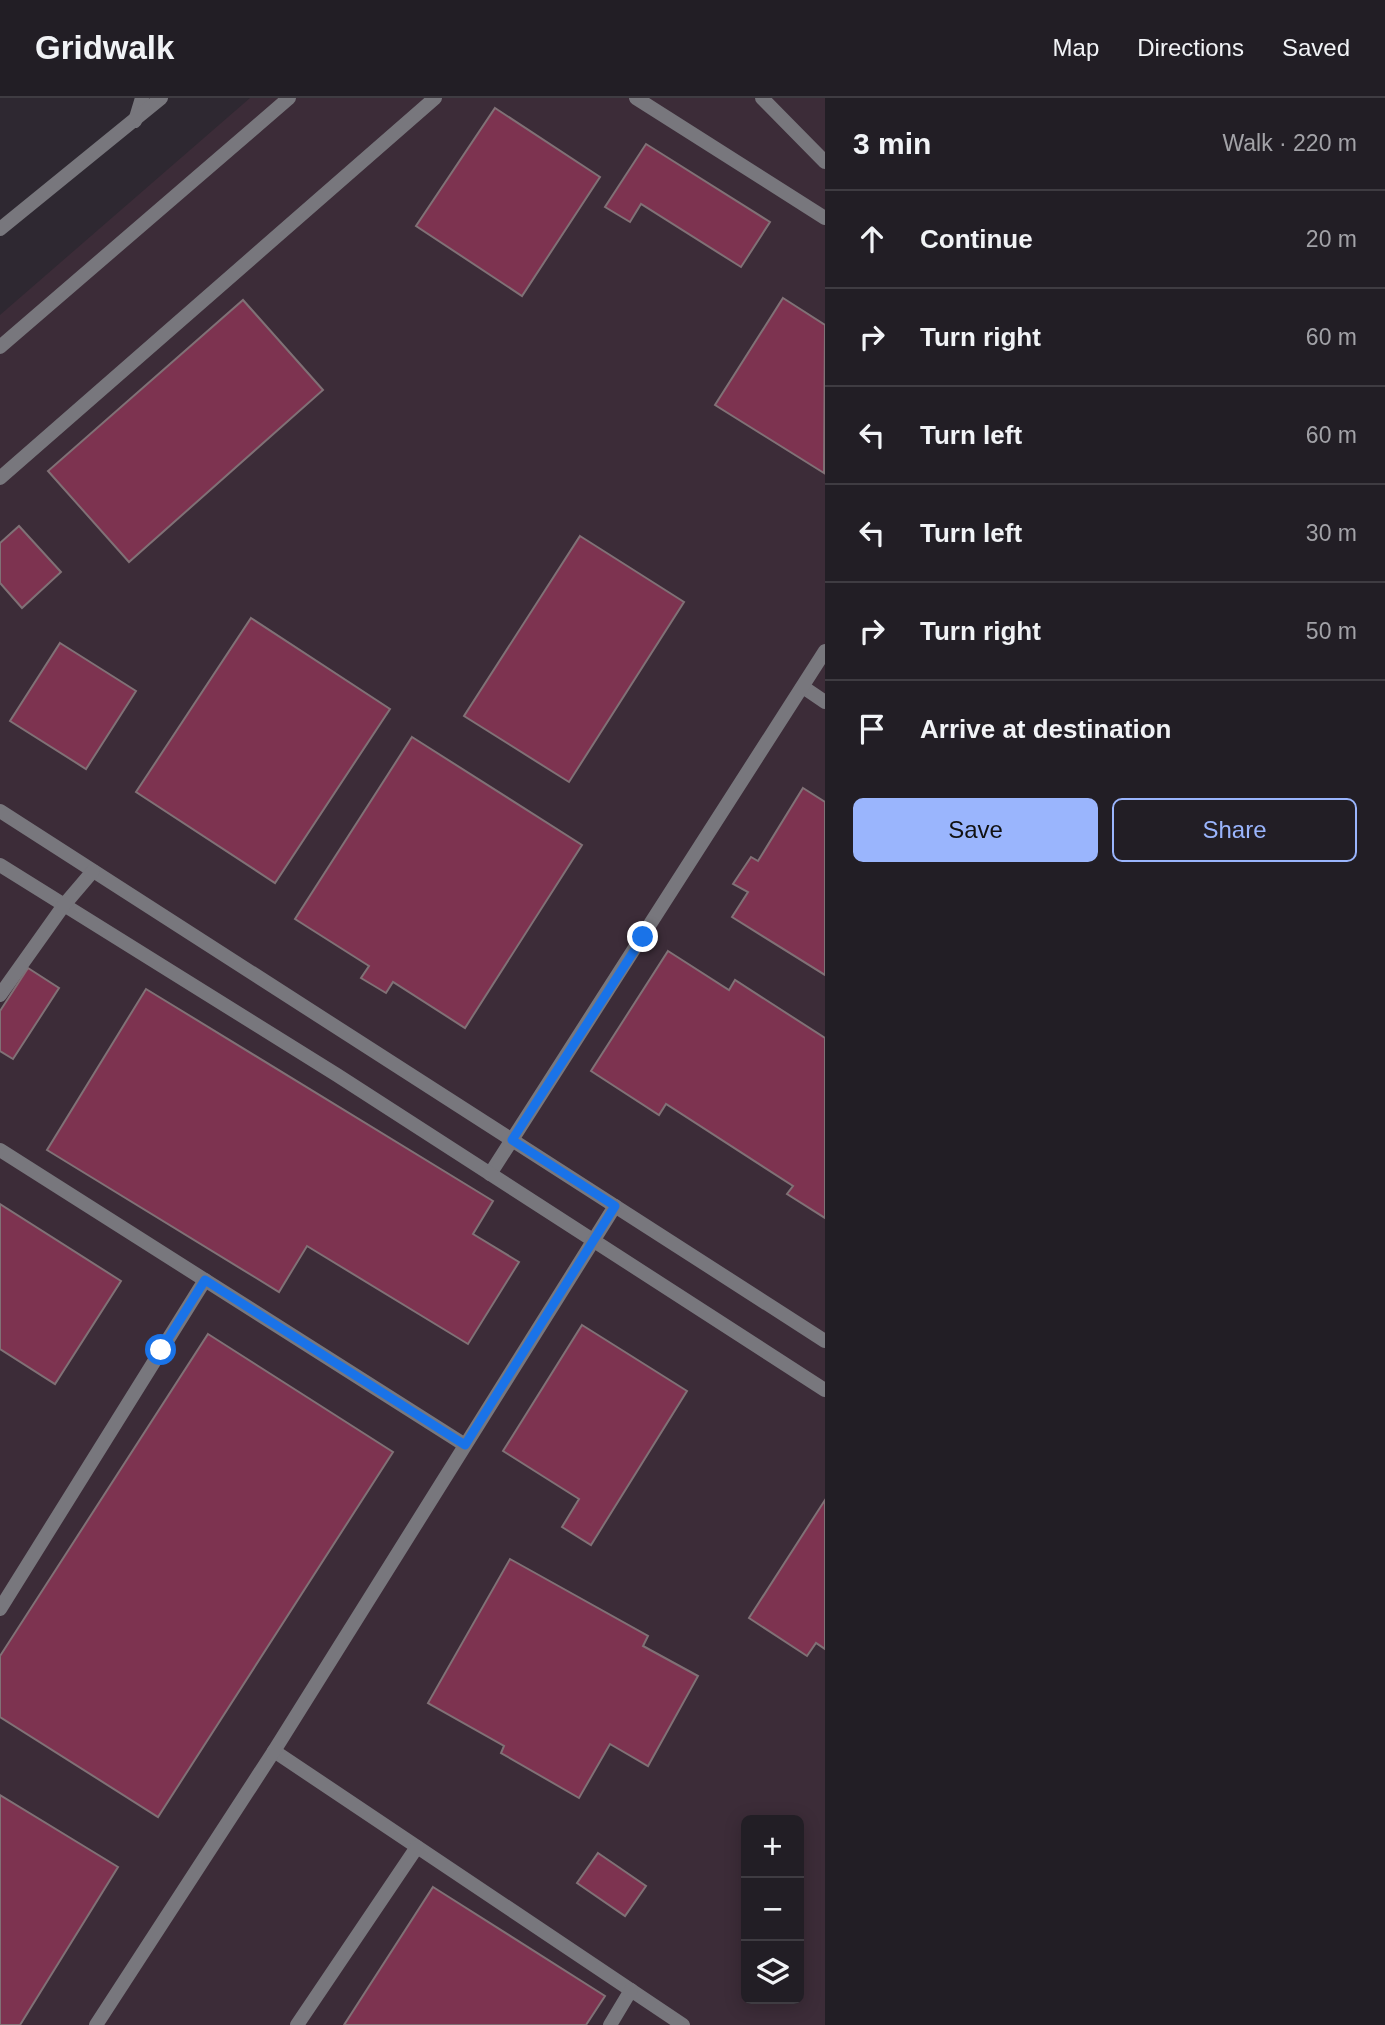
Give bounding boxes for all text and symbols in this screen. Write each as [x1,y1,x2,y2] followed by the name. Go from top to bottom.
[35,29,174,66] text: Gridwalk
[1053,34,1099,61] text: Map
[1137,34,1244,61] text: Directions
[1282,34,1350,61] text: Saved
[853,127,931,160] text: 3 min
[1222,130,1357,156] text: Walk · 220 m
[853,220,891,258] icon: ahead
[920,224,1033,254] text: Continue
[1306,226,1357,252] text: 20 m
[853,318,891,356] icon: right
[920,322,1041,352] text: Turn right
[1306,324,1357,350] text: 60 m
[853,416,891,454] icon: left
[920,420,1022,450] text: Turn left
[1306,422,1357,448] text: 60 m
[853,514,891,552] icon: left
[920,518,1022,548] text: Turn left
[1306,520,1357,546] text: 30 m
[853,612,891,650] icon: right
[920,616,1041,646] text: Turn right
[1306,618,1357,644] text: 50 m
[853,710,891,748] icon: arrive
[920,714,1171,744] text: Arrive at destination
[853,798,1098,862] button: Save
[1112,798,1357,862] button: Share
[627,921,658,952] route end
[145,1334,176,1365] route start
[741,1815,804,2004] map controls
[741,1815,804,1878] button: +
[741,1878,804,1941] button: −
[741,1941,804,2004] button: layers

